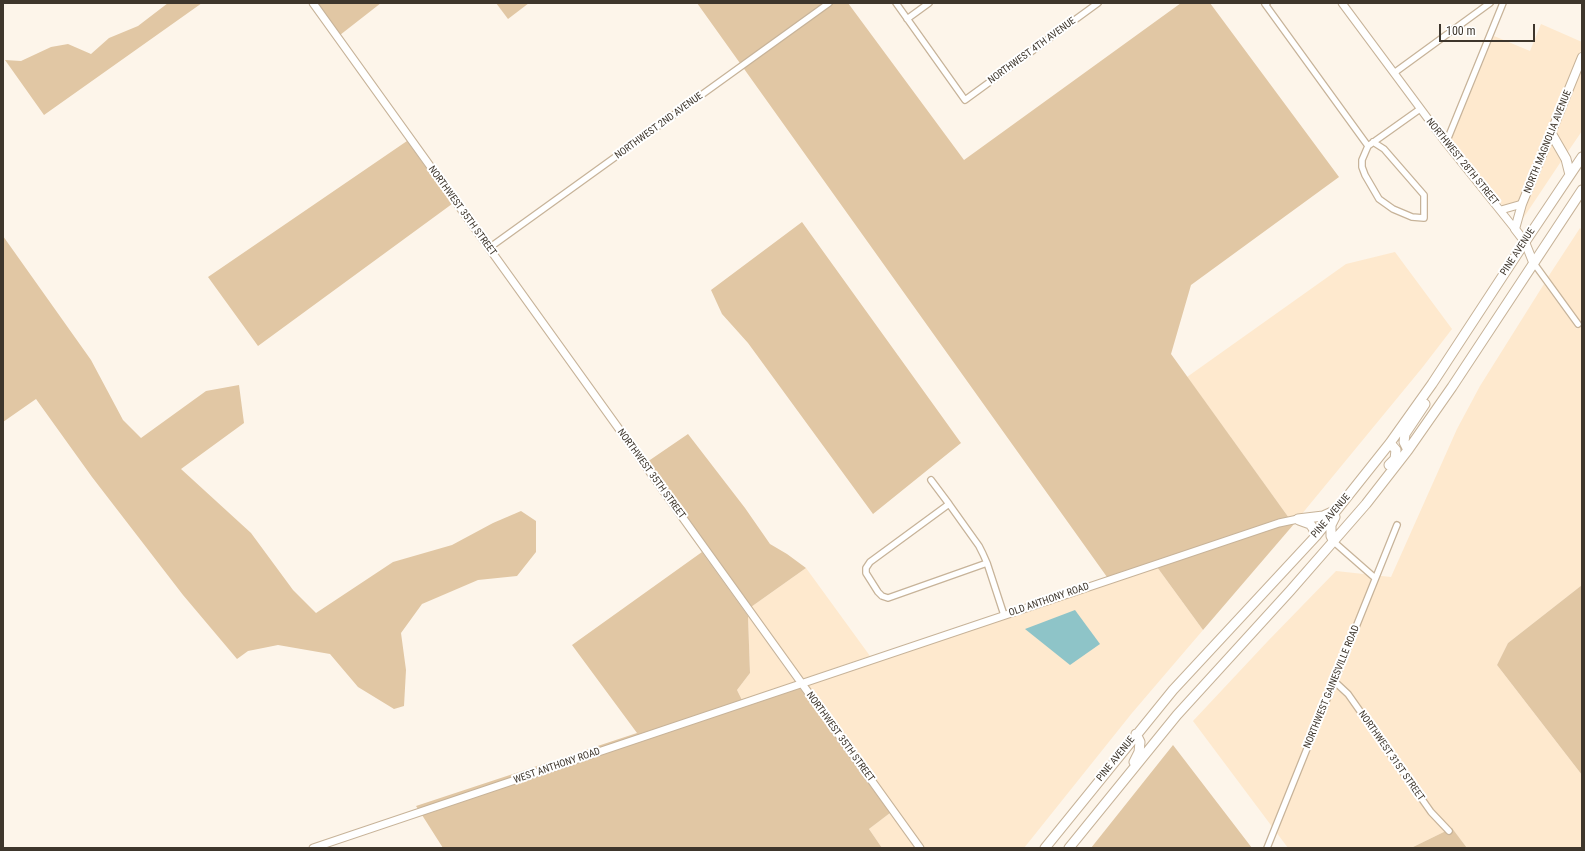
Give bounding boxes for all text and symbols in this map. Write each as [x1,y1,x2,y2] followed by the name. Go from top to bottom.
[986,15,1078,87] street label: NORTHWEST 4TH AVENUE
[1441,16,1537,42] scale bar
[1446,24,1476,38] text: 100 m
[1522,89,1574,195] street label: NORTH MAGNOLIA AVENUE
[613,90,705,162] street label: NORTHWEST 2ND AVENUE
[1423,116,1501,208] street label: NORTHWEST 28TH STREET
[425,164,499,258] street label: NORTHWEST 35TH STREET
[1498,226,1538,278] street label: PINE AVENUE
[614,427,688,521] street label: NORTHWEST 35TH STREET
[1309,491,1353,541] street label: PINE AVENUE
[1007,581,1091,619] street label: OLD ANTHONY ROAD
[1302,624,1362,750] street label: NORTHWEST GAINESVILLE ROAD
[803,690,877,784] street label: NORTHWEST 35TH STREET
[1355,709,1427,803] street label: NORTHWEST 31ST STREET
[1094,734,1138,784] street label: PINE AVENUE
[512,746,602,786] street label: WEST ANTHONY ROAD

